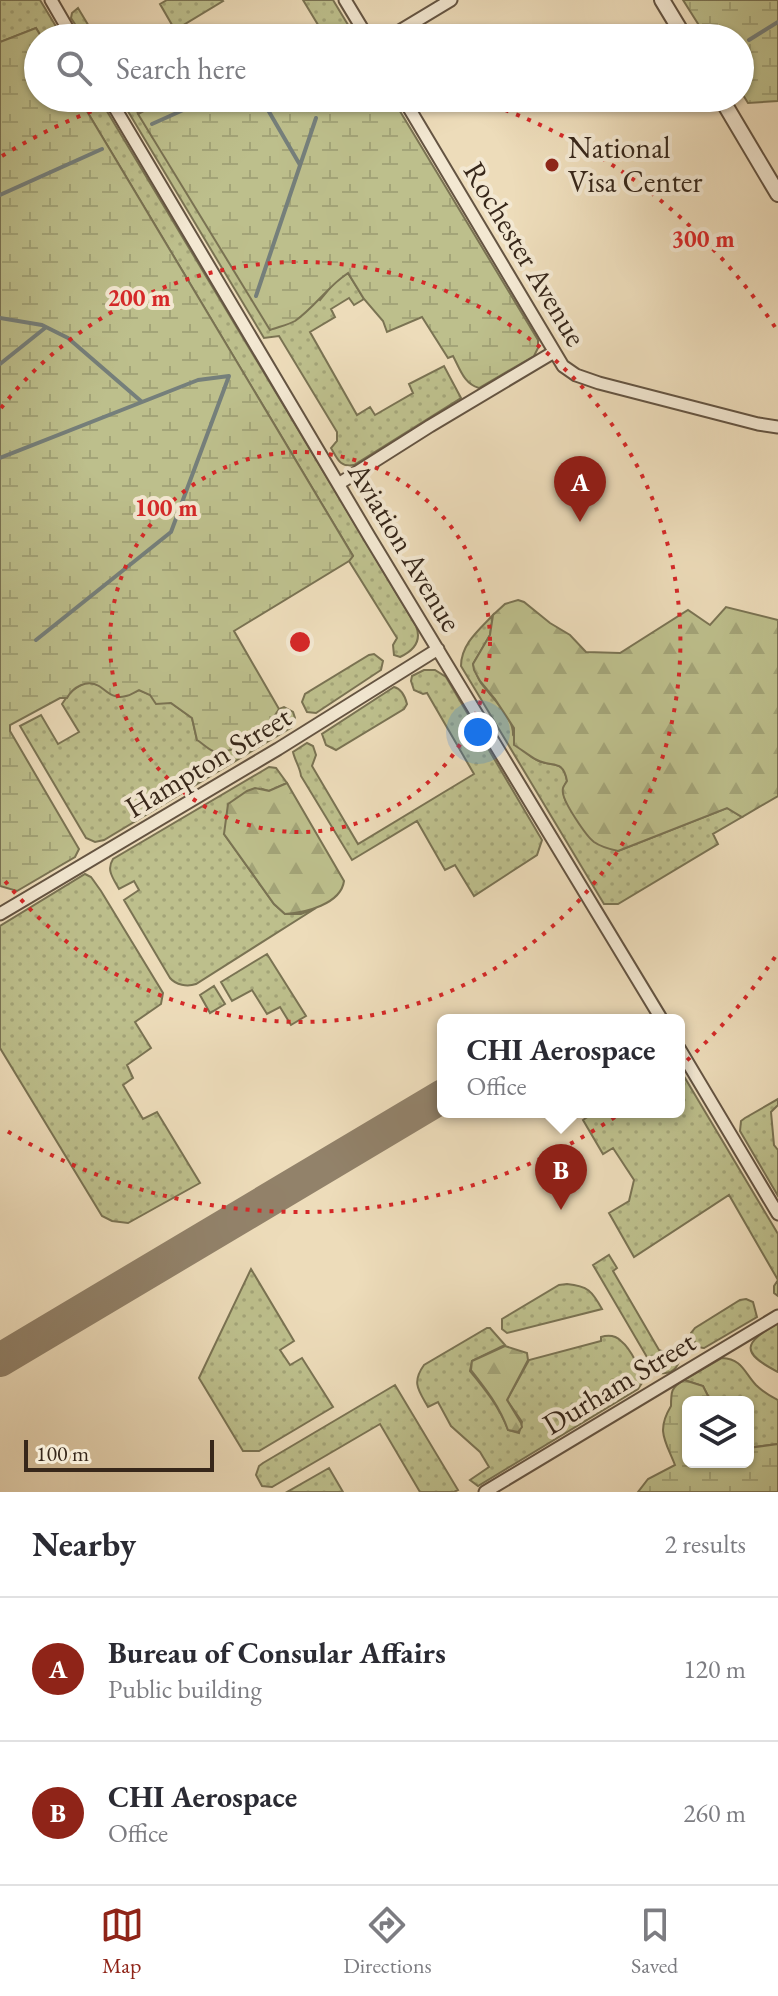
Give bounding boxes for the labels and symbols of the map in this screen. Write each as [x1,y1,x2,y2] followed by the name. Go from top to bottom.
[568,128,703,201] place label: National Visa Center
[455,154,596,353] street label: Rochester Avenue
[543,156,561,174] marker: National Visa Center
[671,223,735,254] text: 300 m
[107,282,171,313] text: 200 m
[339,454,471,639] street label: Aviation Avenue
[554,456,606,522] pin: A
[134,492,198,523] text: 100 m
[286,628,314,656] centre of rings
[117,696,299,826] street label: Hampton Street
[458,712,498,752] your location
[535,1144,587,1210] pin: B
[535,1321,703,1443] street label: Durham Street
[24,1436,214,1472] scale bar

